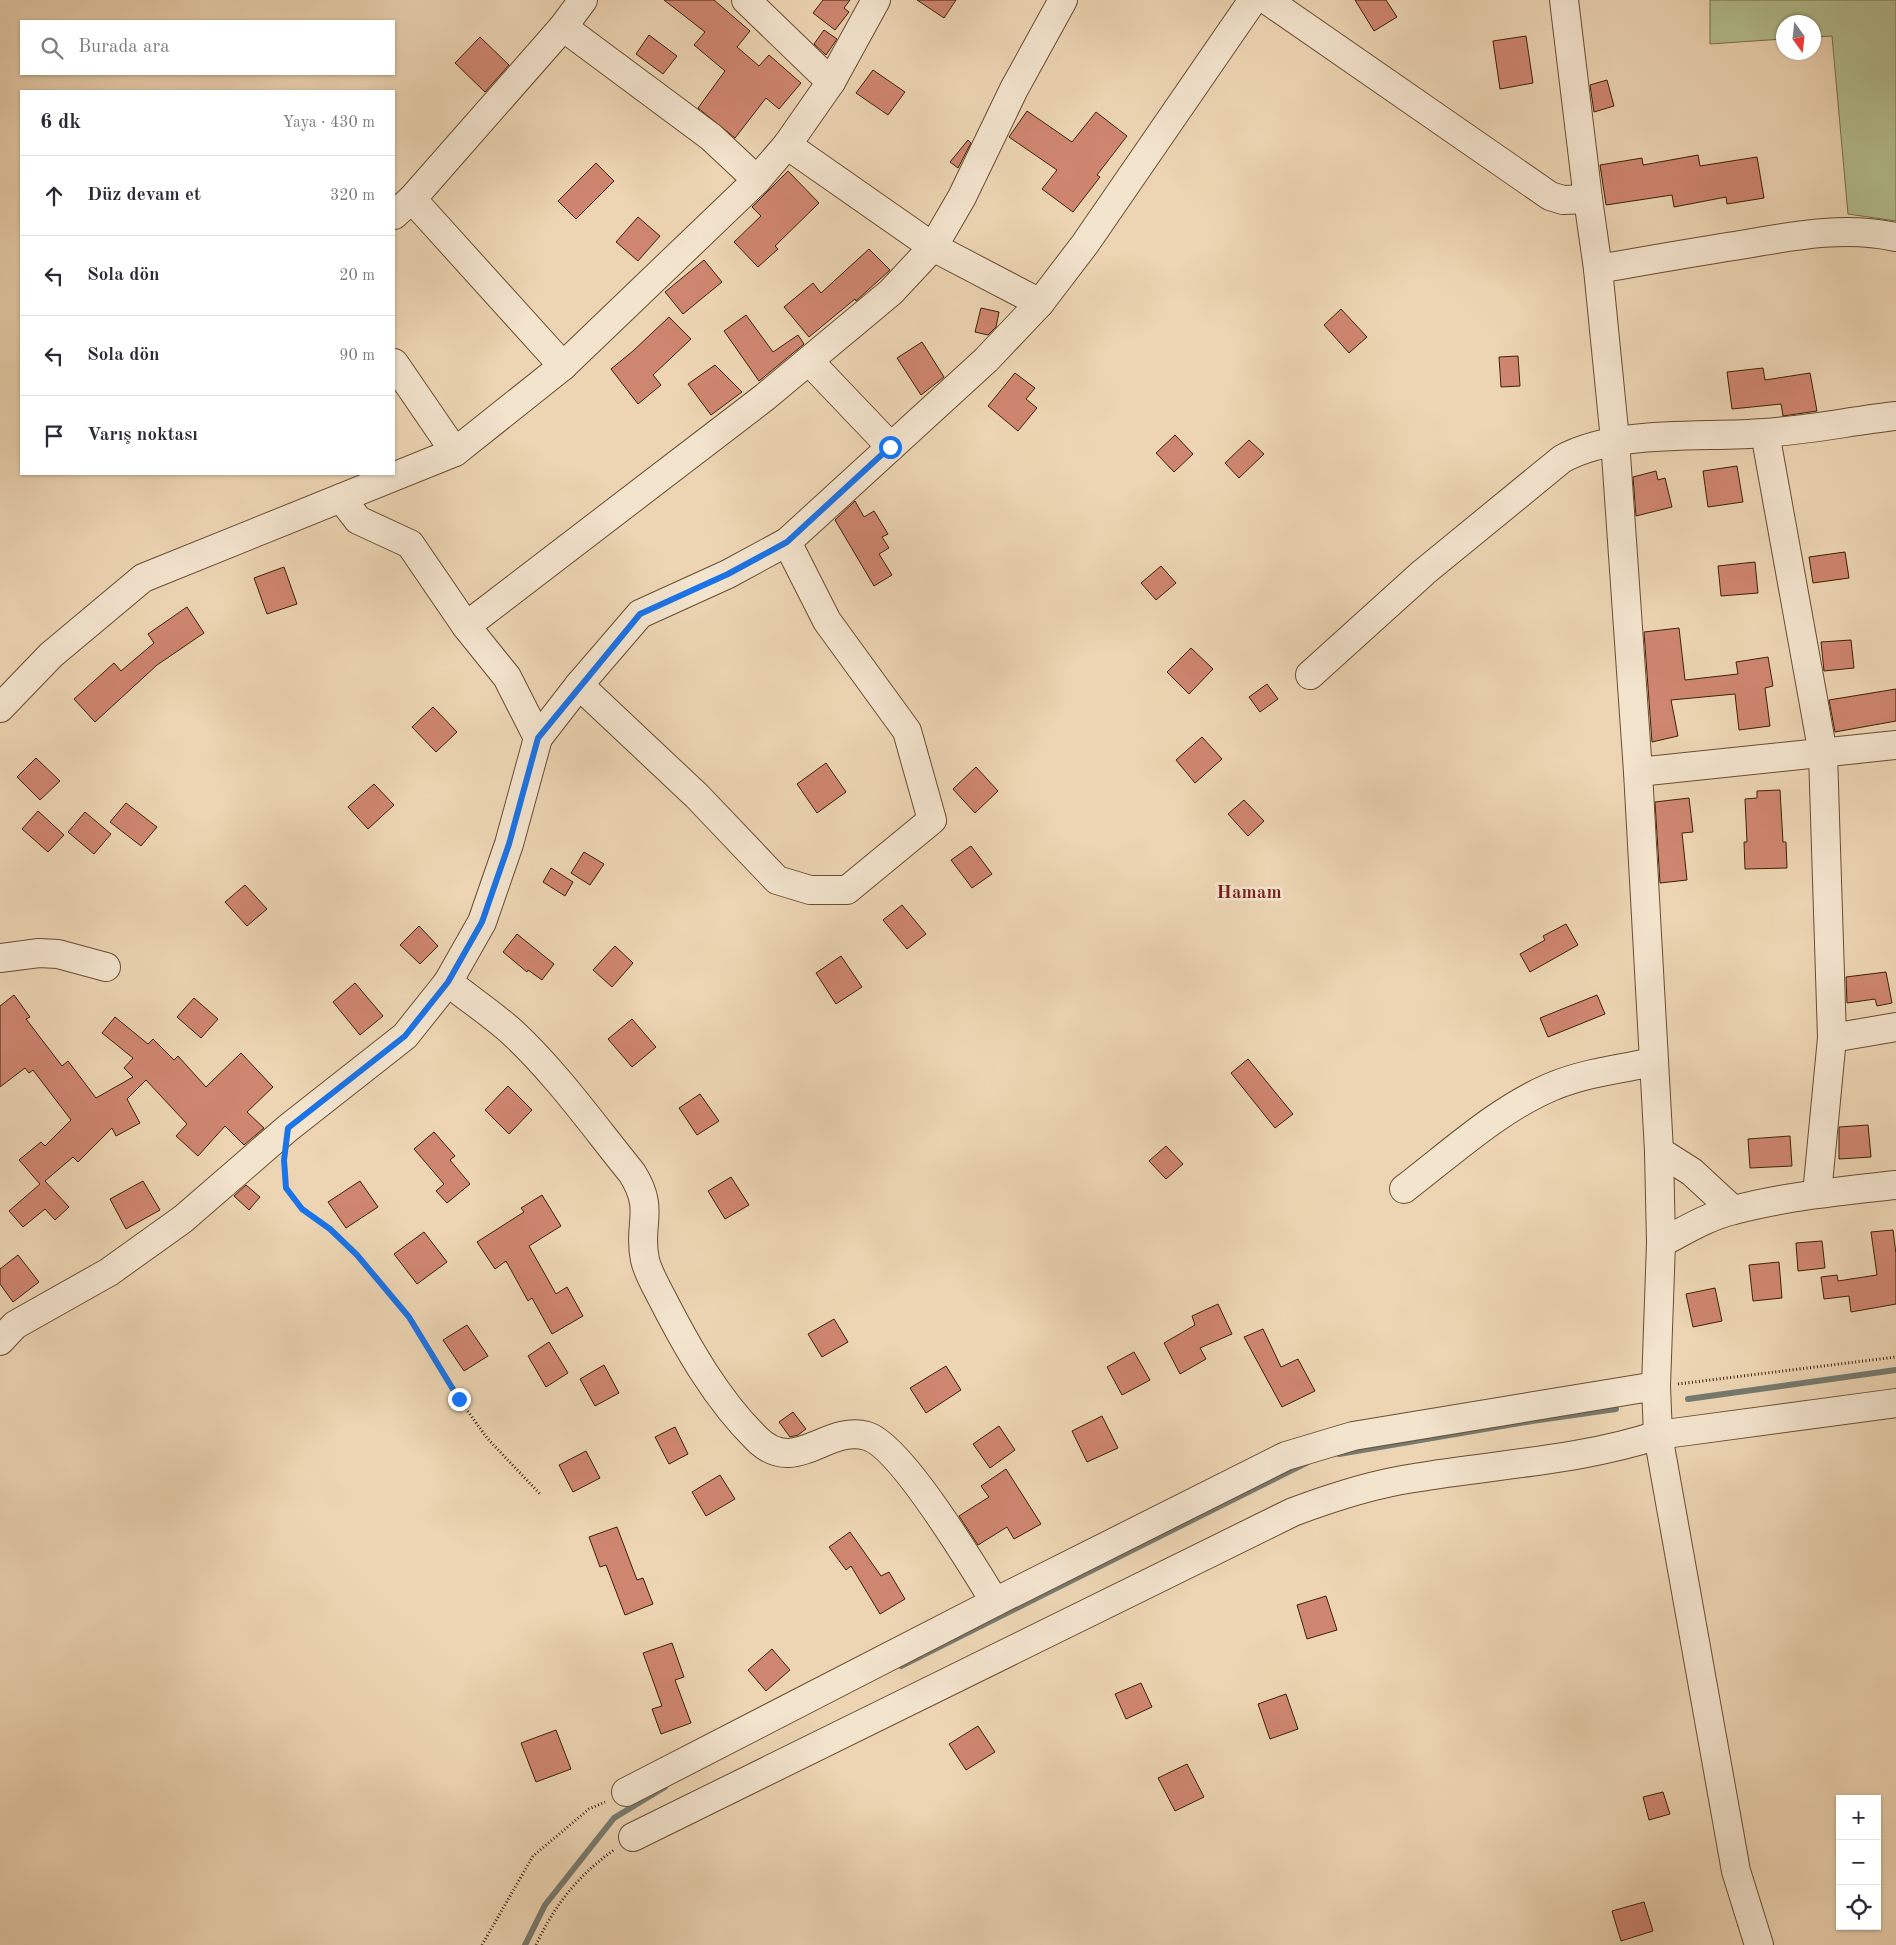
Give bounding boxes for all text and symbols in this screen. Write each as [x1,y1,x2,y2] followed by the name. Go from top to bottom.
[1776,15,1821,60] north arrow
[20,20,395,75] search box
[38,34,66,62] icon: search
[78,38,170,57] text: Burada ara
[40,112,81,133] text: 6 dk
[282,115,375,131] text: Yaya · 430 m
[40,182,68,210] icon: ahead
[87,186,201,205] text: Düz devam et
[330,188,375,204] text: 320 m
[40,262,68,290] icon: left
[87,266,160,285] text: Sola dön
[339,268,375,284] text: 20 m
[40,342,68,370] icon: left
[87,346,160,365] text: Sola dön
[339,348,375,364] text: 90 m
[40,422,68,450] icon: arrive
[87,426,198,445] text: Varış noktası
[879,436,902,459] route start
[1216,884,1282,903] district label: Hamam
[448,1388,471,1411] route end
[1836,1795,1881,1930] map controls
[1836,1795,1881,1840] button: +
[1836,1840,1881,1885] button: −
[1836,1885,1881,1930] button: locate

